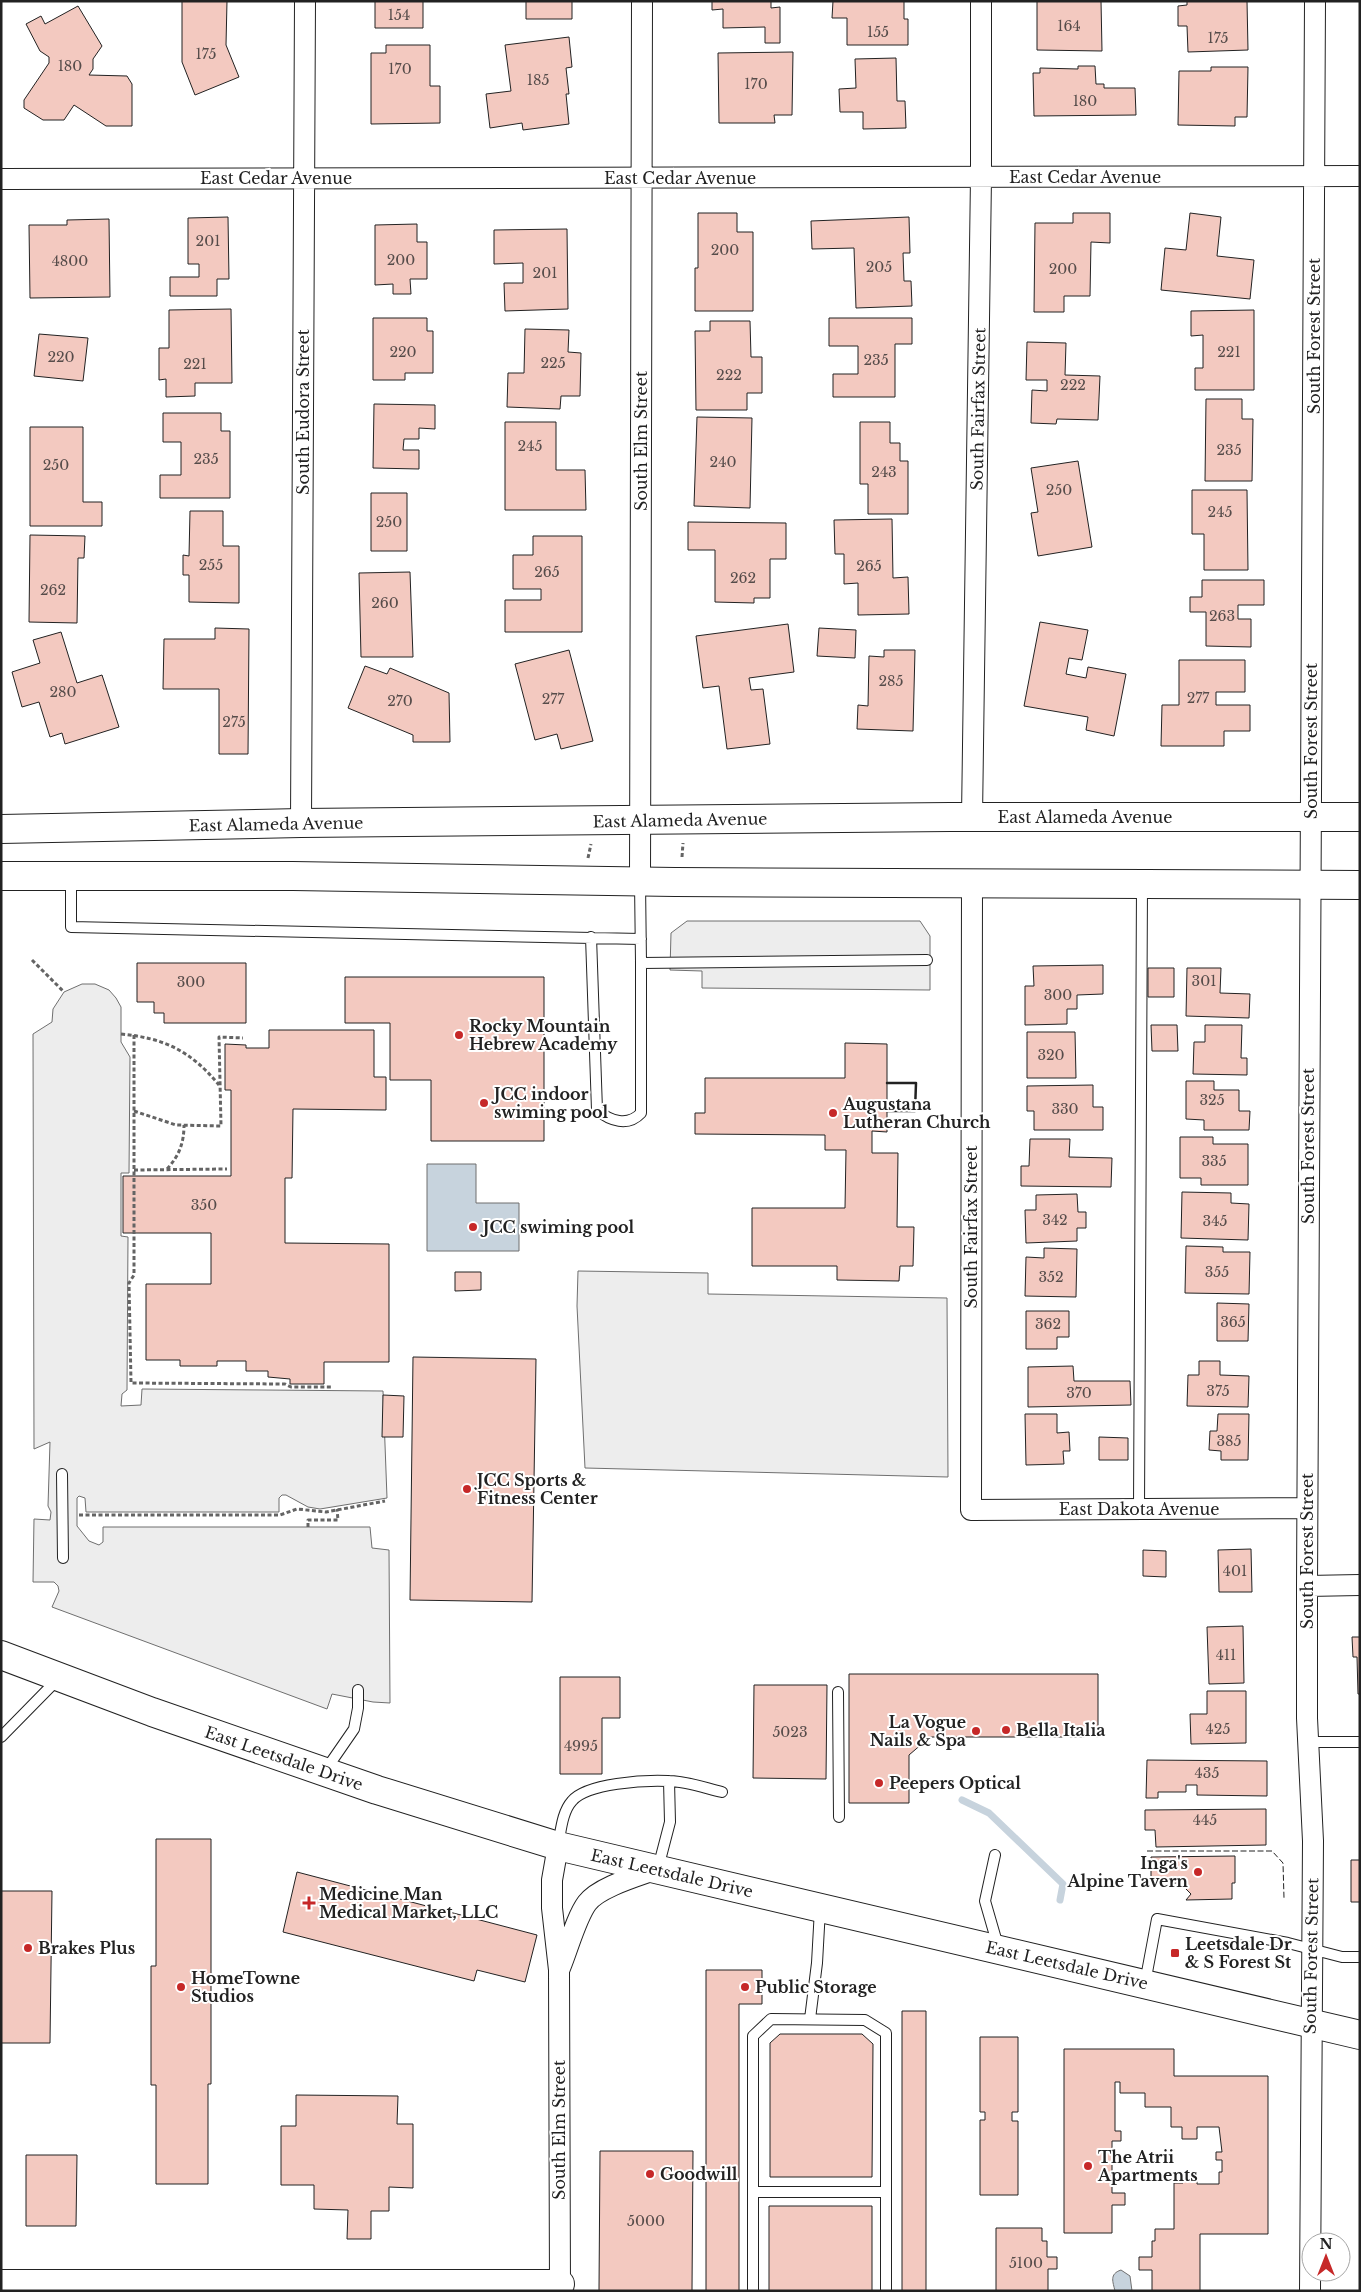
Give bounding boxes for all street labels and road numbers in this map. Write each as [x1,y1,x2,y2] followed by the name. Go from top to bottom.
[1009,167,1161,187] street label: East Cedar Avenue
[200,168,352,188] street label: East Cedar Avenue
[604,168,756,188] street label: East Cedar Avenue
[1304,258,1324,414] street label: South Forest Street
[967,327,989,491] street label: South Fairfax Street
[293,329,313,495] street label: South Eudora Street
[631,371,651,511] street label: South Elm Street
[1301,663,1321,819] street label: South Forest Street
[998,807,1172,827] street label: East Alameda Avenue
[592,808,768,832] street label: East Alameda Avenue
[188,812,364,836] street label: East Alameda Avenue
[1298,1068,1318,1224] street label: South Forest Street
[961,1146,981,1308] street label: South Fairfax Street
[1297,1473,1317,1629] street label: South Forest Street
[1059,1499,1219,1519] street label: East Dakota Avenue
[202,1722,366,1794] street label: East Leetsdale Drive
[589,1845,755,1901] street label: East Leetsdale Drive
[1300,1878,1322,2034] street label: South Forest Street
[984,1937,1150,1993] street label: East Leetsdale Drive
[549,2060,569,2200] street label: South Elm Street

